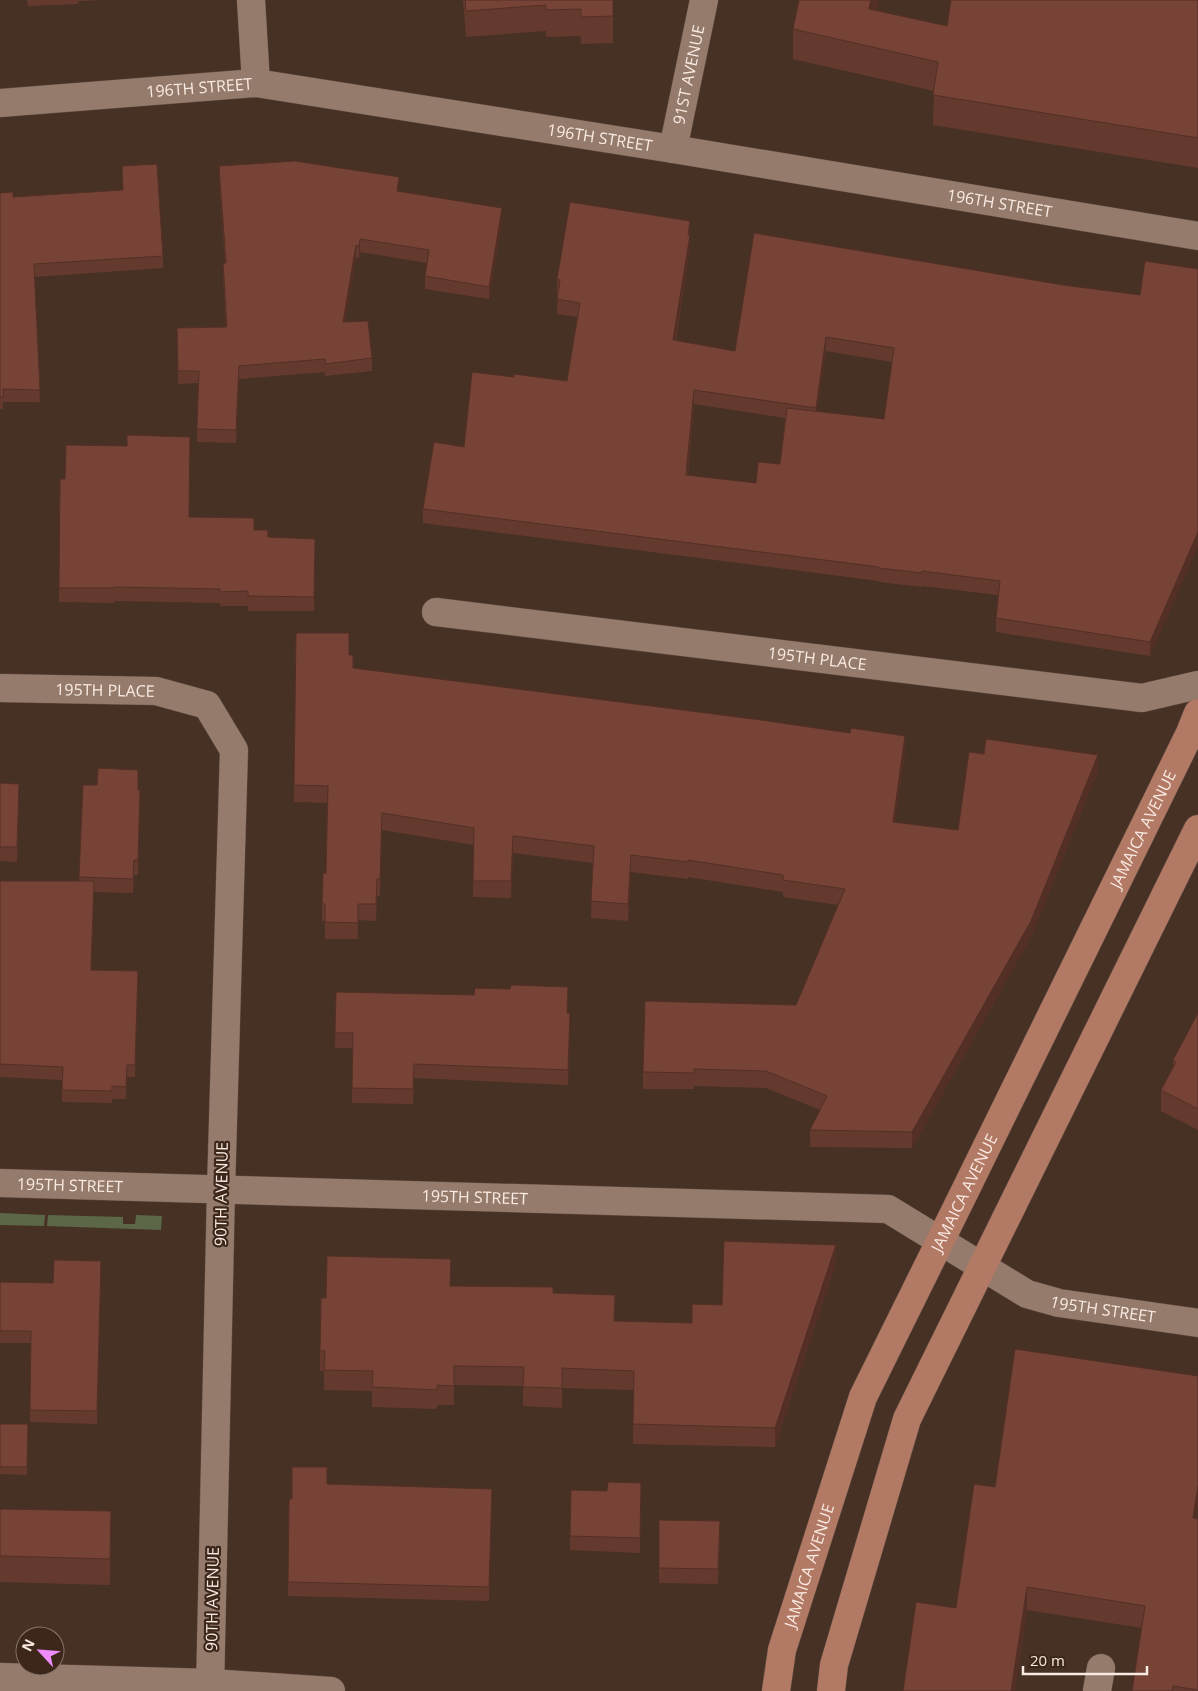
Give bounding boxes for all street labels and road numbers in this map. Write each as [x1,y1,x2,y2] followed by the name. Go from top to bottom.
[667,23,710,126] street label: 91ST AVENUE
[146,72,253,103] street label: 196TH STREET
[546,118,654,157] street label: 196TH STREET
[945,184,1054,223] street label: 196TH STREET
[767,642,868,675] street label: 195TH PLACE
[55,678,155,702] street label: 195TH PLACE
[1104,767,1181,894] street label: JAMAICA AVENUE
[925,1130,1002,1257] street label: JAMAICA AVENUE
[209,1142,233,1246] street label: 90TH AVENUE
[17,1172,124,1198] street label: 195TH STREET
[421,1184,528,1209] street label: 195TH STREET
[1048,1290,1157,1328] street label: 195TH STREET
[778,1501,839,1632] street label: JAMAICA AVENUE
[200,1547,224,1651] street label: 90TH AVENUE

